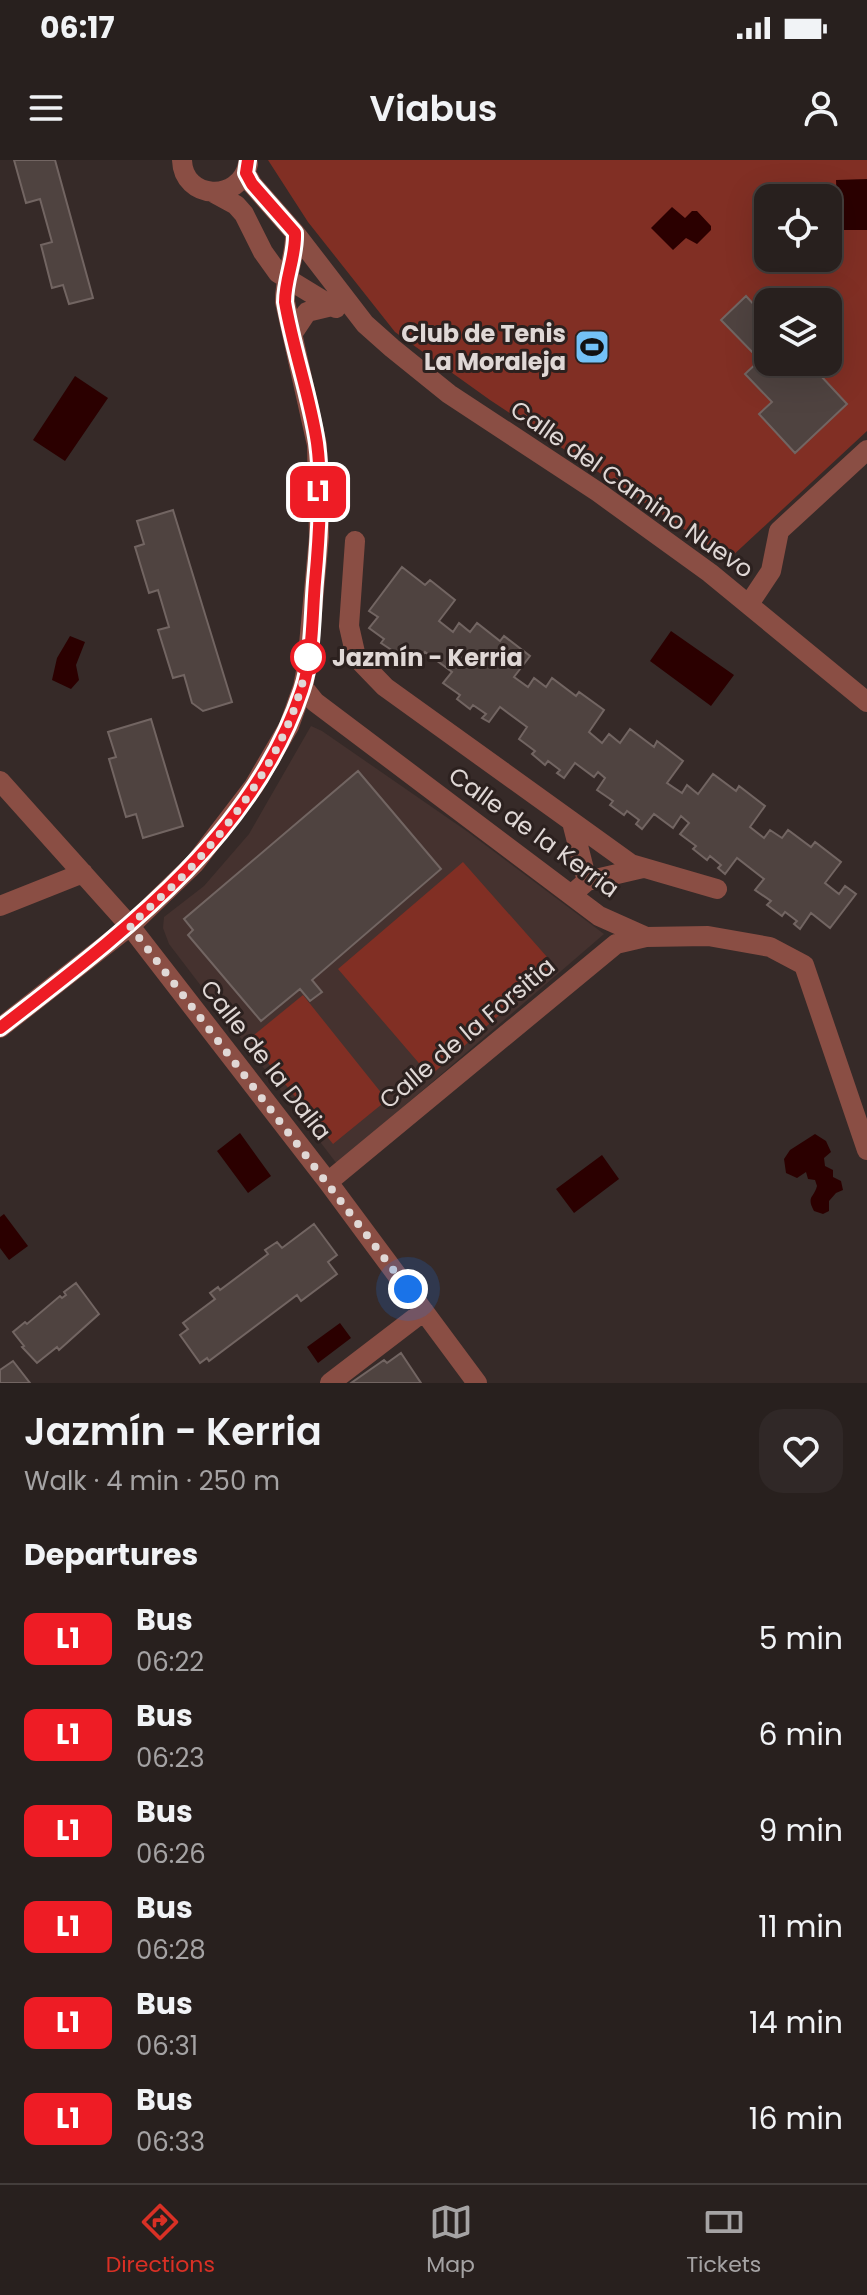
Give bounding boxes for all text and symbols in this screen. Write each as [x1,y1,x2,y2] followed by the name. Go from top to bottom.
[40,6,115,49] text: 06:17
[370,83,497,134] text: Viabus
[24,86,68,130] icon: menu
[799,86,843,130] icon: person
[754,184,842,376] map controls
[754,184,842,272] button: locate
[754,288,842,376] button: layers
[401,317,566,378] place label: Club de Tenis La Moraleja
[573,328,611,366] sports icon: Club de Tenis La Moraleja
[504,392,760,586] street label: Calle del Camino Nuevo
[282,466,354,518] line badge: L1
[306,472,330,511] text: L1
[291,640,325,674] marker: Jazmín - Kerria
[332,641,523,674] place label: Jazmín - Kerria
[442,759,626,905] street label: Calle de la Kerria
[372,950,562,1116] street label: Calle de la Forsitia
[193,973,339,1147] street label: Calle de la Dalia
[388,1269,428,1309] your location
[24,1405,322,1458] text: Jazmín - Kerria
[759,1409,843,1493] button: heart
[24,1463,280,1499] text: Walk · 4 min · 250 m
[24,1533,198,1576] text: Departures
[136,1598,193,1641] text: Bus
[759,1617,843,1660] text: 5 min
[56,1619,80,1658] text: L1
[136,1644,204,1680] text: 06:22
[136,1694,193,1737] text: Bus
[758,1713,843,1756] text: 6 min
[56,1715,80,1754] text: L1
[136,1740,205,1776] text: 06:23
[136,1790,193,1833] text: Bus
[759,1809,843,1852] text: 9 min
[56,1811,80,1850] text: L1
[136,1836,206,1872] text: 06:26
[136,1886,193,1929] text: Bus
[758,1905,843,1948] text: 11 min
[56,1907,80,1946] text: L1
[136,1932,206,1968] text: 06:28
[136,1982,193,2025] text: Bus
[749,2001,843,2044] text: 14 min
[56,2003,80,2042] text: L1
[136,2028,198,2064] text: 06:31
[136,2078,193,2121] text: Bus
[749,2097,843,2140] text: 16 min
[56,2099,80,2138] text: L1
[136,2124,205,2160] text: 06:33
[106,2200,215,2281] tab: Directions
[426,2200,475,2281] tab: Map
[686,2200,761,2281] tab: Tickets

